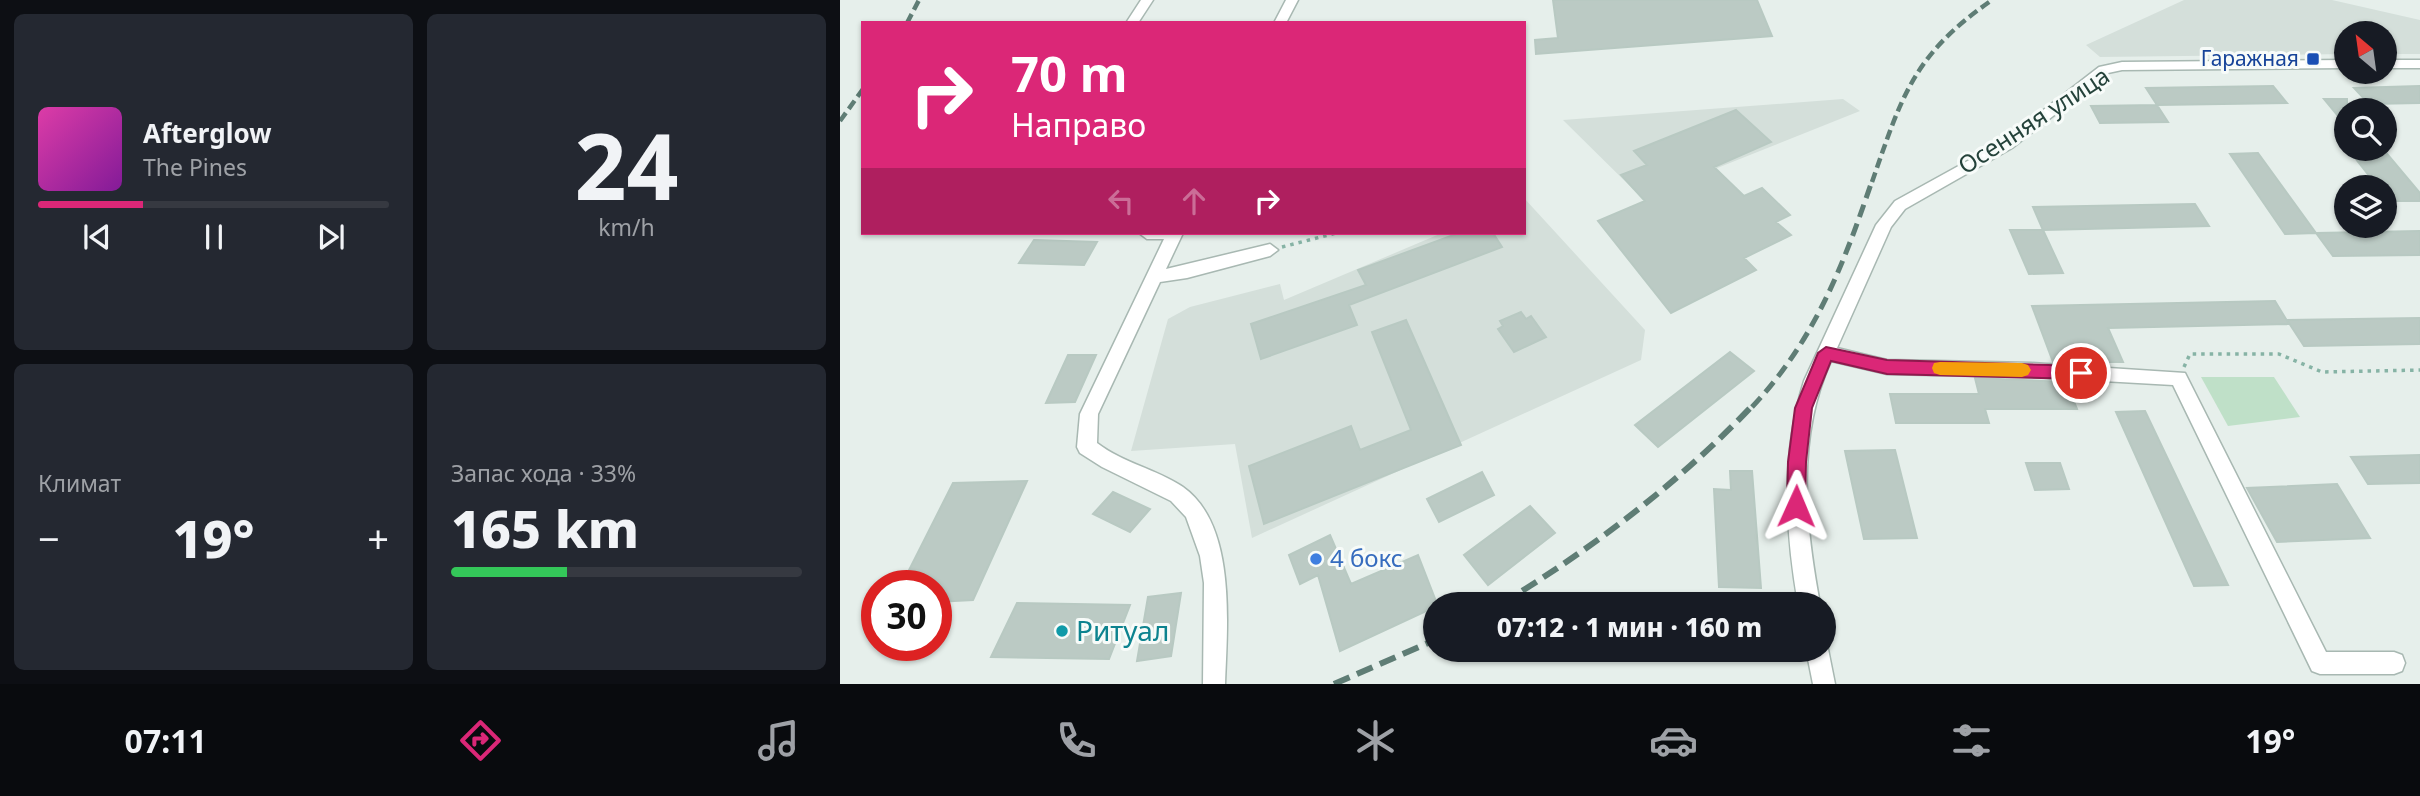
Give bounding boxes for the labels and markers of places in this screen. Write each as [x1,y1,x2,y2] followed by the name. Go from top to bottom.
[2201,44,2299,72] place label: Гаражная
[2305,51,2321,67] marker: Гаражная
[2051,343,2111,403] pin
[1330,541,1403,574] place label: 4 бокс
[1308,551,1324,567] marker: 4 бокс
[1076,611,1169,649] place label: Ритуал
[1054,623,1070,639] marker: Ритуал

